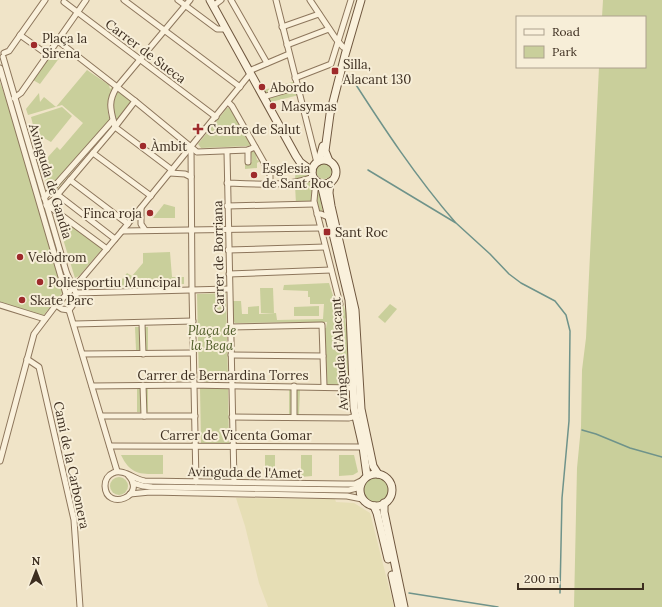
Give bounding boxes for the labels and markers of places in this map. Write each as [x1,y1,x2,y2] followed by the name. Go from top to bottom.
[42,30,88,62] place label: Plaça la Sirena
[29,40,39,50] marker: Plaça la Sirena
[342,56,411,88] place label: Silla, Alacant 130
[330,66,340,76] marker: Silla, Alacant 130
[269,79,315,96] place label: Abordo
[257,82,267,92] marker: Abordo
[281,98,337,115] place label: Masymas
[268,101,278,111] marker: Masymas
[207,121,301,138] place label: Centre de Salut
[192,123,204,135] marker: Centre de Salut
[150,138,187,155] place label: Àmbit
[138,141,148,151] marker: Àmbit
[262,160,333,192] place label: Esglesia de Sant Roc
[249,170,259,180] marker: Esglesia de Sant Roc
[83,205,142,222] place label: Finca roja
[145,208,155,218] marker: Finca roja
[335,224,388,241] place label: Sant Roc
[322,227,332,237] marker: Sant Roc
[27,249,87,266] place label: Velòdrom
[15,252,25,262] marker: Velòdrom
[48,274,181,291] place label: Poliesportiu Muncipal
[35,277,45,287] marker: Poliesportiu Muncipal
[30,292,93,309] place label: Skate Parc
[17,295,27,305] marker: Skate Parc

